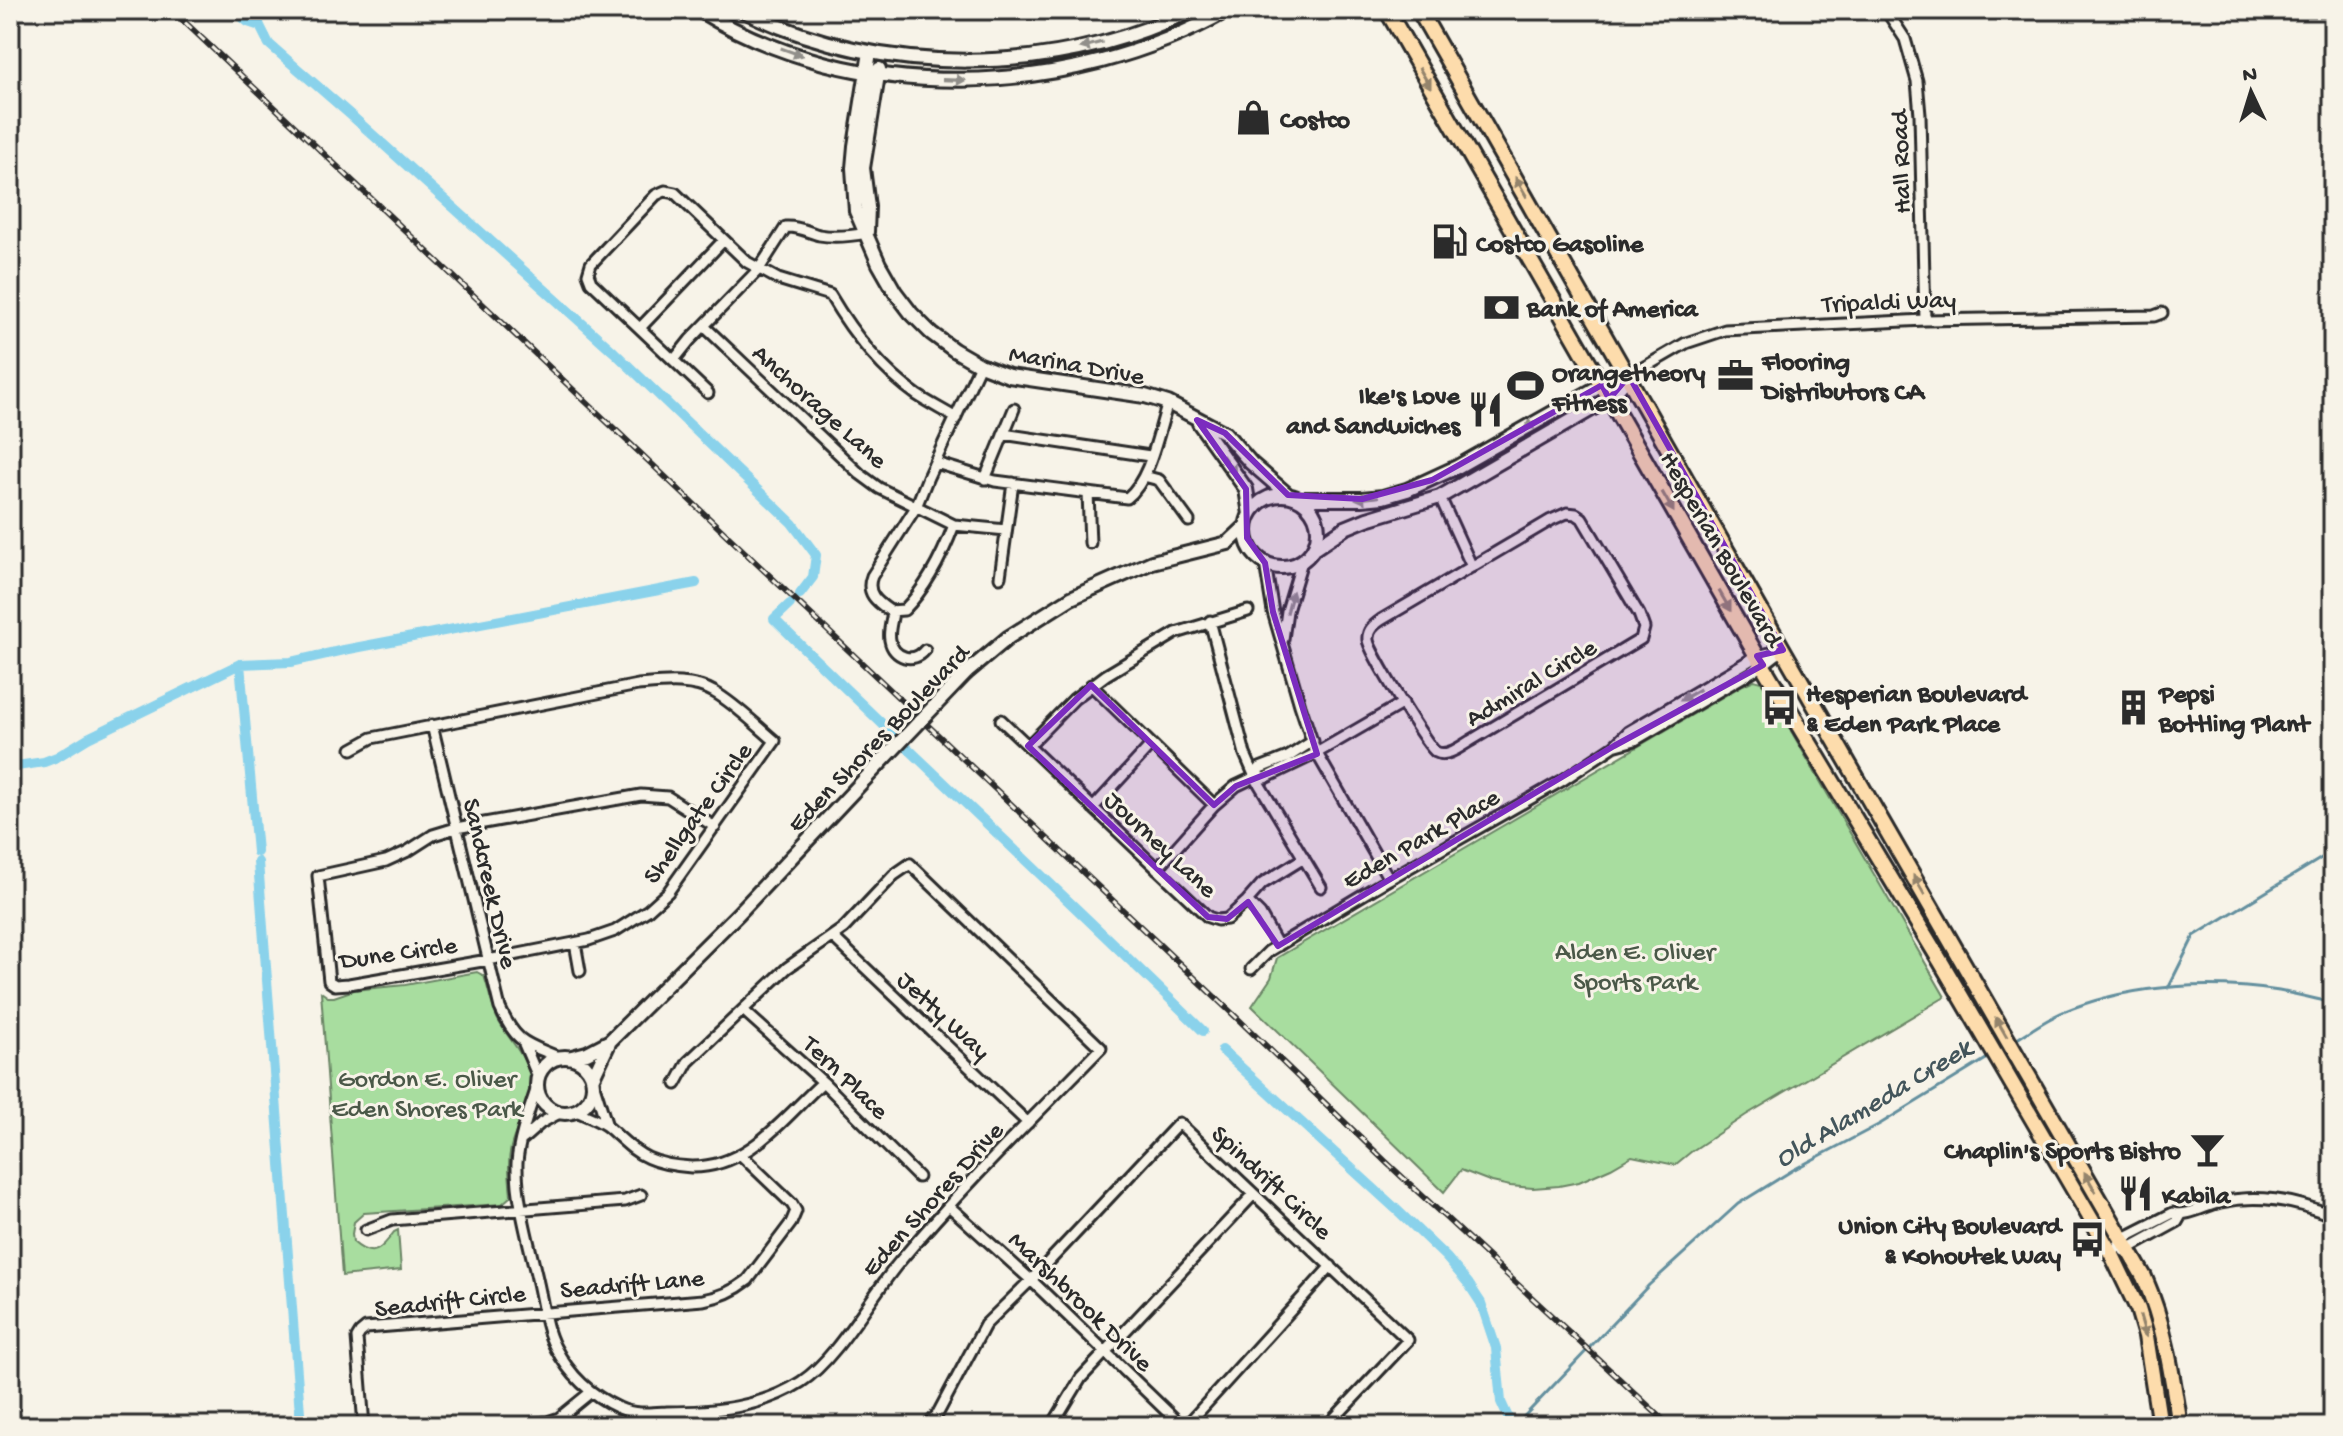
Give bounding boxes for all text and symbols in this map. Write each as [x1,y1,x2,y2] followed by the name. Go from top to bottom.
[1079,39,1104,51] one-way arrow
[780,46,804,59] one-way arrow
[2211,52,2291,132] north arrow
[2242,63,2258,90] text: N
[1418,67,1432,89] one-way arrow
[942,74,967,87] one-way arrow
[1235,99,1273,137] shop icon: Costco
[1280,107,1351,138] place label: Costco
[1886,108,1921,214] street label: Hall Road
[1514,176,1528,198] one-way arrow
[1431,223,1469,261] fuel station icon: Costco Gasoline
[1476,231,1645,262] place label: Costco Gasoline
[1820,287,1957,322] street label: Tripaldi Way
[1482,288,1520,326] bank icon: Bank of America
[1526,296,1699,327] place label: Bank of America
[744,339,893,478] street label: Anchorage Lane
[1006,340,1147,395] street label: Marina Drive
[1760,349,1926,410] place label: Flooring Distributors CA
[1717,356,1755,394] office icon: Flooring Distributors CA
[1551,360,1706,421] place label: Orangetheory Fitness
[1507,367,1545,405] sports icon: Orangetheory Fitness
[1285,383,1462,444] place label: Ike's Love and Sandwiches
[1467,390,1505,428] restaurant icon: Ike's Love and Sandwiches
[1523,416,1546,430] one-way arrow
[1651,447,1788,655] street label: Hesperian Boulevard
[1221,454,1236,475] one-way arrow
[1661,490,1675,513] one-way arrow
[1354,492,1379,505] one-way arrow
[1285,589,1297,614] one-way arrow
[1718,590,1732,612] one-way arrow
[1461,633,1604,736] street label: Admiral Circle
[782,638,979,841] street label: Eden Shores Boulevard
[1806,681,2029,742] place label: Hesperian Boulevard & Eden Park Place
[2157,681,2312,742] place label: Pepsi Bottling Plant
[1679,688,1701,702] one-way arrow
[1761,688,1799,726] bus stop icon: Hesperian Boulevard & Eden Park Place
[2114,688,2152,726] building icon: Pepsi Bottling Plant
[638,737,762,891] street label: Shellgate Circle
[1338,783,1507,898] street label: Eden Park Place
[1096,786,1222,907] street label: Journey Lane
[453,796,522,973] street label: Sandcreek Drive
[1912,874,1926,896] one-way arrow
[336,932,460,979] street label: Dune Circle
[1555,939,1718,1000] park label: Alden E. Oliver Sports Park
[889,966,995,1069] street label: Jetty Way
[1994,1016,2008,1038] one-way arrow
[793,1029,894,1128] street label: Tern Place
[1770,1032,1981,1177] water label: Old Alameda Creek
[332,1066,525,1127] park label: Gordon E. Oliver Eden Shores Park
[857,1117,1012,1285] street label: Eden Shores Drive
[1203,1120,1337,1249] street label: Spindrift Circle
[2188,1130,2226,1168] bar icon: Chaplin's Sports Bistro
[1944,1138,2182,1169] place label: Chaplin's Sports Bistro
[2083,1171,2097,1194] one-way arrow
[2117,1175,2155,1213] restaurant icon: Kabila
[2161,1183,2232,1214] place label: Kabila
[1838,1213,2064,1274] place label: Union City Boulevard & Kohoutek Way
[2068,1220,2106,1258] bus stop icon: Union City Boulevard & Kohoutek Way
[1000,1226,1158,1381] street label: Marshbrook Drive
[559,1265,706,1308] street label: Seadrift Lane
[373,1280,528,1327] street label: Seadrift Circle
[2137,1314,2149,1339] one-way arrow

